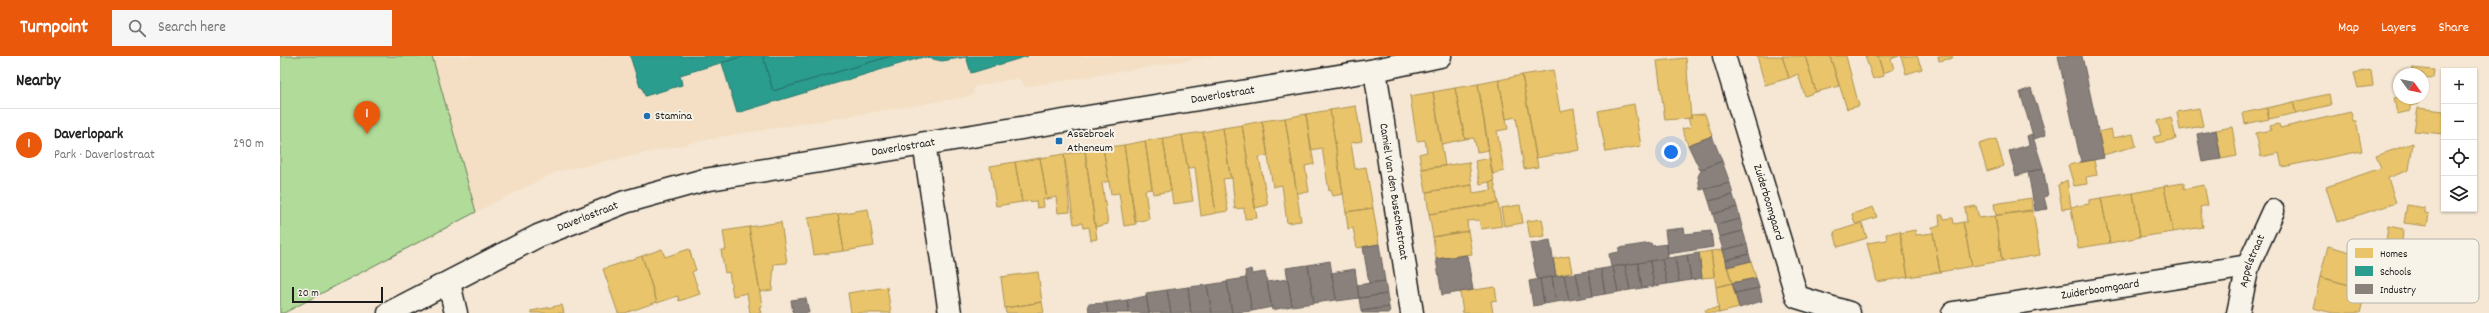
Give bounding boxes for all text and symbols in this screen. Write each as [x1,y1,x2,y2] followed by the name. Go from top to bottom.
[112,10,392,46] search box
[20,15,88,42] text: Turnpoint
[126,17,148,39] icon: search
[158,17,226,39] text: Search here
[2338,18,2359,38] text: Map
[2381,18,2416,38] text: Layers
[2438,18,2469,38] text: Share
[2393,68,2429,104] north arrow
[2441,68,2477,212] map controls
[2441,68,2477,104] button: +
[16,70,60,94] text: Nearby
[1190,81,1257,109] street label: Daverlostraat
[354,101,380,134] pin: 1
[2441,104,2477,140] button: −
[655,108,692,125] place label: Stamina
[642,111,652,121] marker: Stamina
[1375,122,1412,262] street label: Camiel Van den Busschestraat
[54,124,123,146] text: Daverlopark
[1067,126,1114,157] place label: Assebroek Atheneum
[870,134,937,161] street label: Daverlostraat
[28,135,30,154] text: 1
[233,135,264,154] text: 290 m
[1054,136,1064,146] marker: Assebroek Atheneum
[2441,140,2477,176] button: locate
[1661,142,1681,162] your location
[54,146,155,165] text: Park · Daverlostraat
[1749,162,1788,243] street label: Zuiderboomgaard
[2441,176,2477,212] button: layers
[555,197,621,236] street label: Daverlostraat
[2235,231,2270,289] street label: Appelstraat
[2347,239,2479,303] legend
[2380,247,2408,263] text: Homes
[2380,265,2412,281] text: Schools
[2060,275,2140,304] street label: Zuiderboomgaard
[2380,283,2416,299] text: Industry
[292,285,383,304] scale bar
[298,286,319,302] text: 20 m

